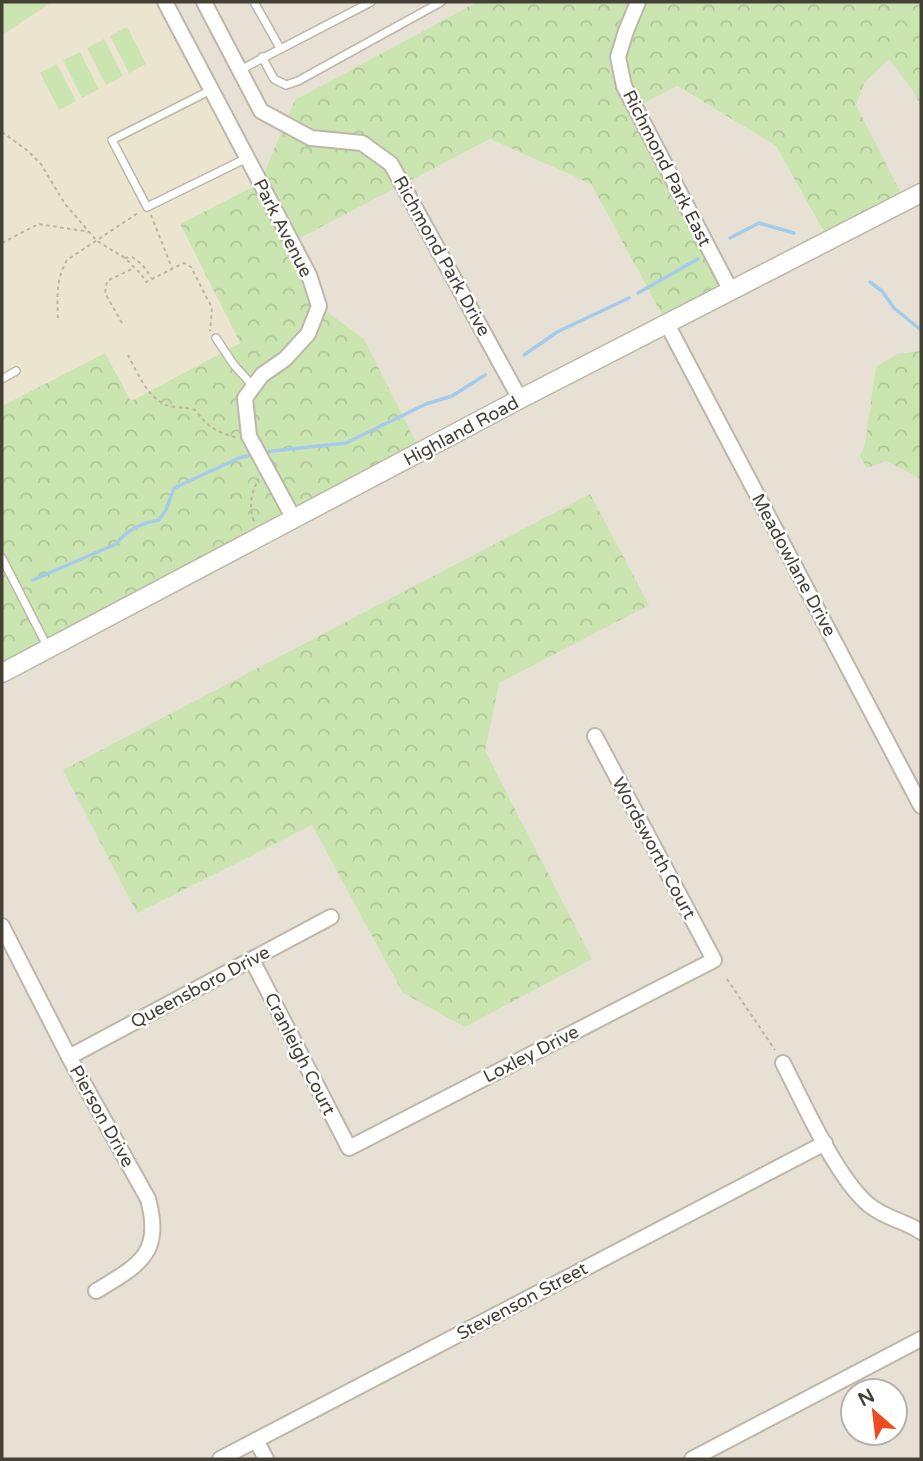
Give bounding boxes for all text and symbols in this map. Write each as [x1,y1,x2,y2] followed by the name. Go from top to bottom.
[618,86,716,250] street label: Richmond Park East
[389,172,495,340] street label: Richmond Park Drive
[249,175,317,281] street label: Park Avenue
[400,391,522,471] street label: Highland Road
[747,490,841,640] street label: Meadowlane Drive
[607,773,701,923] street label: Wordsworth Court
[127,941,273,1033] street label: Queensboro Drive
[260,989,340,1119] street label: Cranleigh Court
[480,1021,582,1087] street label: Loxley Drive
[65,1061,139,1171] street label: Pierson Drive
[453,1257,591,1345] street label: Stevenson Street
[839,1377,909,1447] north arrow
[855,1385,878,1411] text: N

